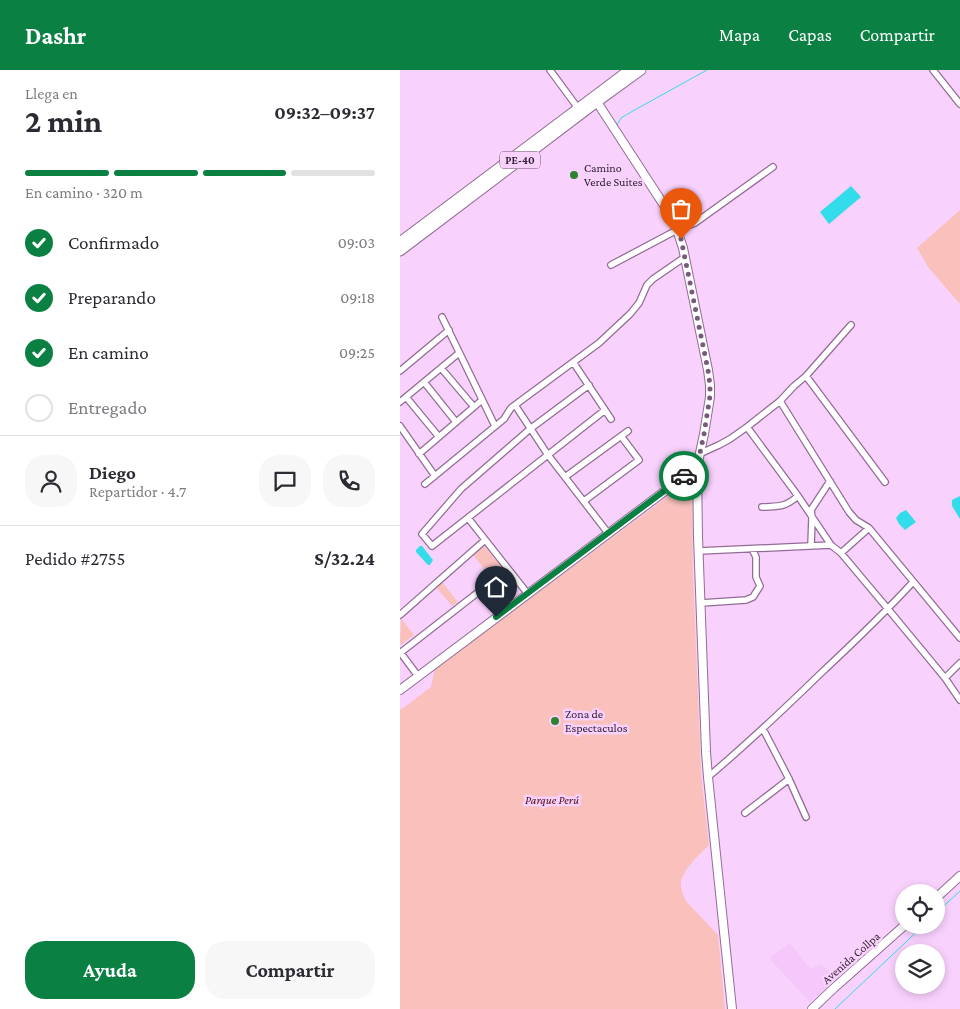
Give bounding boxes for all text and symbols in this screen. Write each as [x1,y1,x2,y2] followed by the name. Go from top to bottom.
[25,22,86,49] text: Dashr
[719,25,760,45] text: Mapa
[788,25,832,45] text: Capas
[860,25,935,45] text: Compartir
[25,85,78,102] text: Llega en
[274,102,375,123] text: 09:32–09:37
[25,103,102,139] text: 2 min
[500,152,540,168] road number: PE-40
[584,161,643,189] place label: Camino Verde Suites
[568,169,580,181] marker: Camino Verde Suites
[25,184,143,201] text: En camino · 320 m
[660,188,702,239] pin
[667,195,695,223] icon: bag
[25,229,53,257] icon: check
[68,232,159,253] text: Confirmado
[338,234,375,251] text: 09:03
[25,284,53,312] icon: check
[68,287,156,308] text: Preparando
[340,289,375,306] text: 09:18
[25,339,53,367] icon: check
[68,342,149,363] text: En camino
[339,344,375,361] text: 09:25
[68,397,147,418] text: Entregado
[659,451,709,501] courier
[25,455,77,507] button: person
[259,455,311,507] button: chat
[323,455,375,507] button: phone
[89,462,136,483] text: Diego
[670,462,698,490] icon: car
[89,483,186,500] text: Repartidor · 4.7
[25,548,125,569] text: Pedido #2755
[314,548,375,569] text: S/32.24
[475,566,517,617] pin
[482,573,510,601] icon: home
[565,707,628,735] place label: Zona de Espectaculos
[549,715,561,727] marker: Zona de Espectaculos
[525,793,579,807] park label: Parque Perú
[895,884,945,994] map controls
[895,884,945,934] button: locate
[819,929,883,987] street label: Avenida Collpa
[25,941,195,999] button: Ayuda
[205,941,375,999] button: Compartir
[895,944,945,994] button: layers

